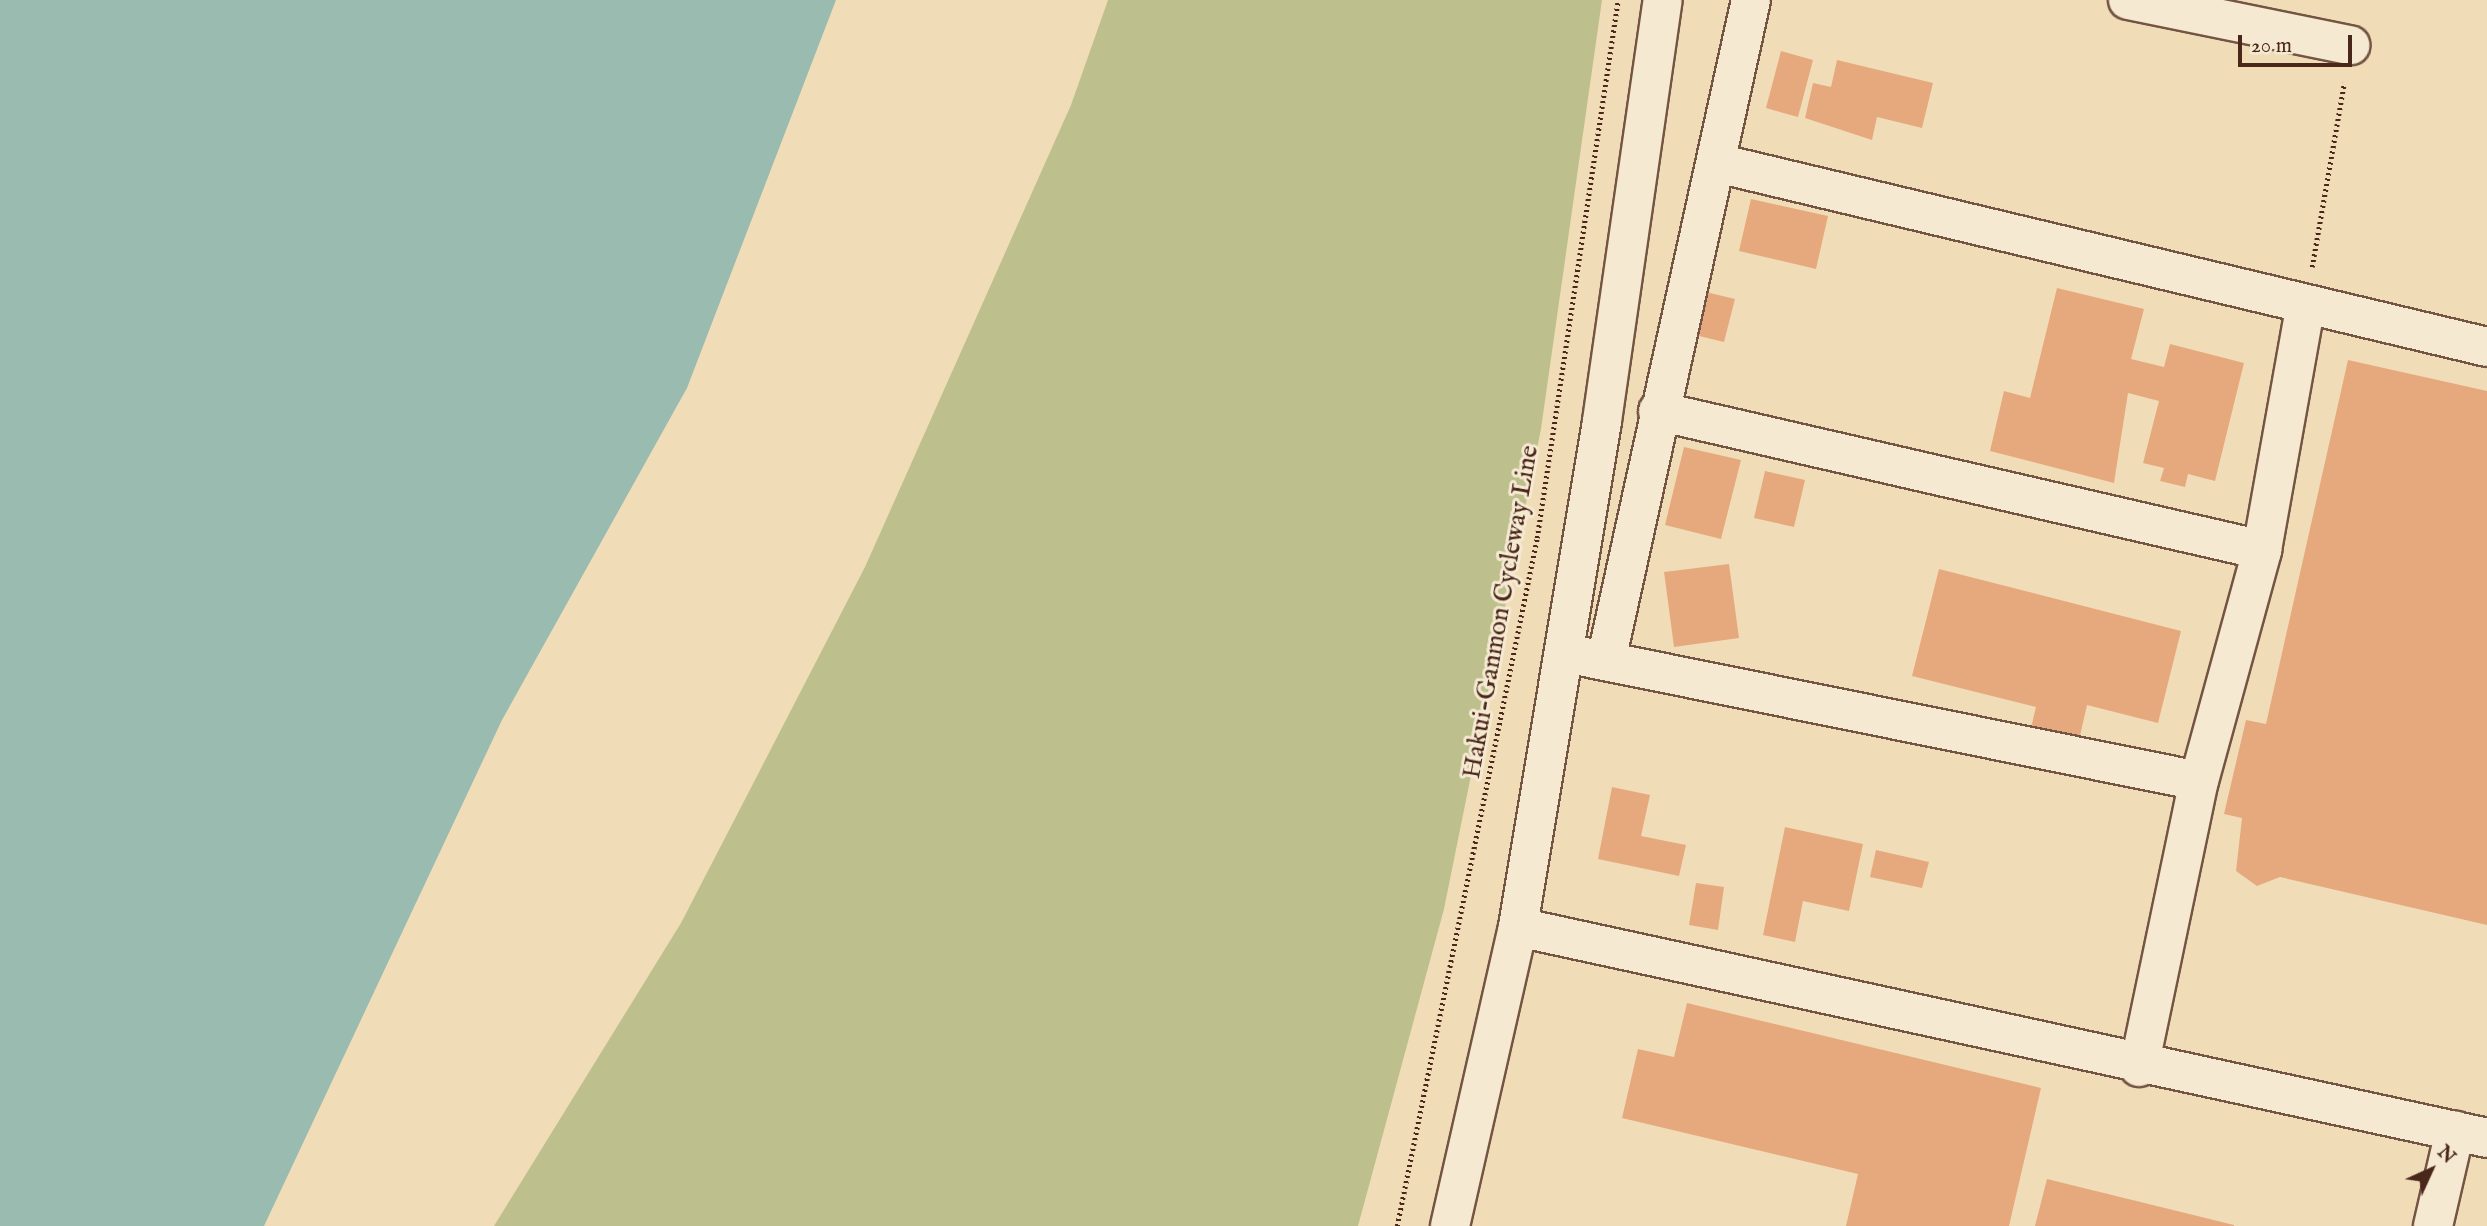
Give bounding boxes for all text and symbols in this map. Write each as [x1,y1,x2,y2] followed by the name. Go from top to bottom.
[2242,21,2356,65] scale bar
[2251,33,2292,60] text: 20 m
[1456,443,1546,781] street label: Hakui-Ganmon Cycleway Line
[2396,1135,2466,1205] north arrow
[2432,1141,2460,1169] text: N

